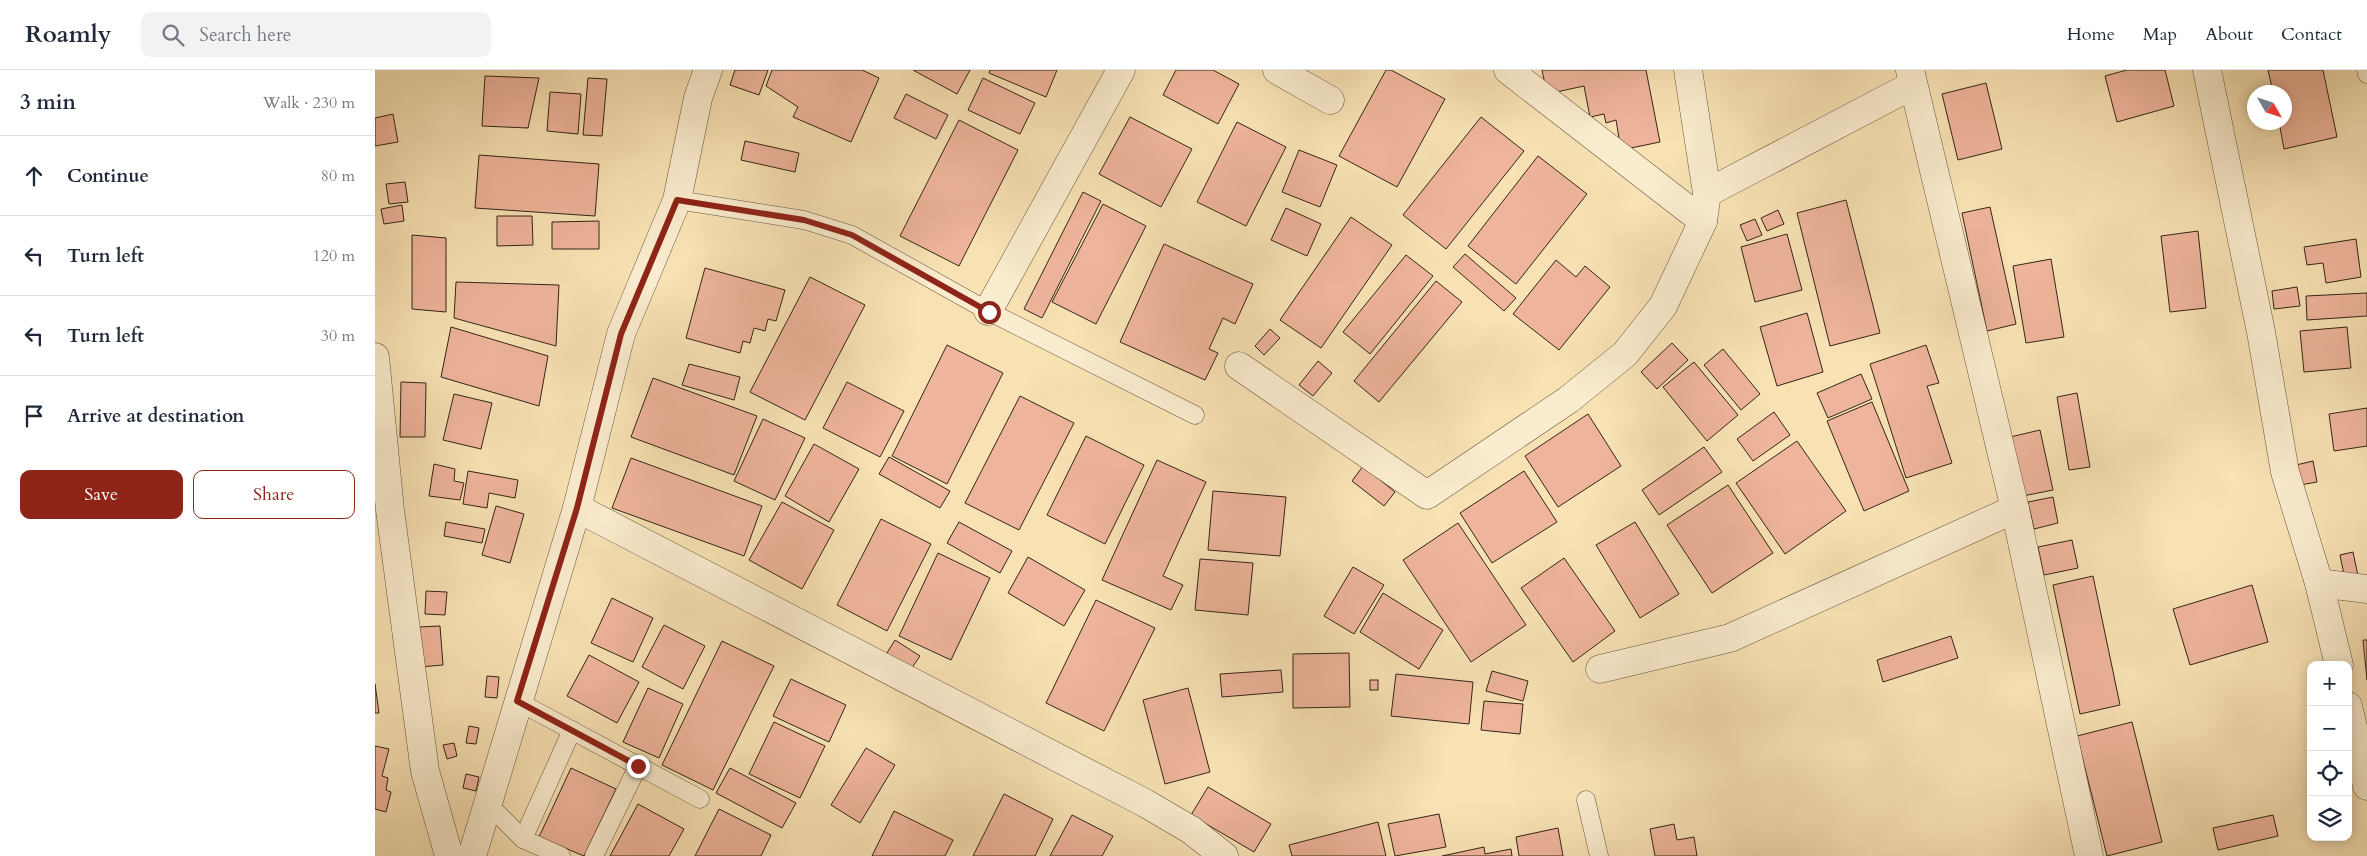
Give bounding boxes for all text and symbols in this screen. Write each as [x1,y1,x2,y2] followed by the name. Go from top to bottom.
[141,12,491,57] search box
[25,18,111,51] text: Roamly
[159,21,187,49] icon: search
[199,22,291,48] text: Search here
[2067,22,2115,47] text: Home
[2143,22,2177,47] text: Map
[2205,22,2253,47] text: About
[2281,22,2342,47] text: Contact
[2247,85,2292,130] north arrow
[20,88,76,117] text: 3 min
[263,92,355,114] text: Walk · 230 m
[20,162,48,190] icon: ahead
[67,163,149,189] text: Continue
[321,165,355,187] text: 80 m
[20,242,48,270] icon: left
[67,243,144,269] text: Turn left
[313,245,355,267] text: 120 m
[978,301,1001,324] route start
[20,322,48,350] icon: left
[67,323,144,349] text: Turn left
[321,325,355,347] text: 30 m
[20,402,48,430] icon: arrive
[67,403,244,429] text: Arrive at destination
[20,470,183,519] button: Save
[193,470,355,519] button: Share
[2307,661,2352,841] map controls
[2307,661,2352,706] button: +
[2307,706,2352,751] button: −
[2307,751,2352,796] button: locate
[627,755,650,778] route end
[2307,796,2352,841] button: layers

